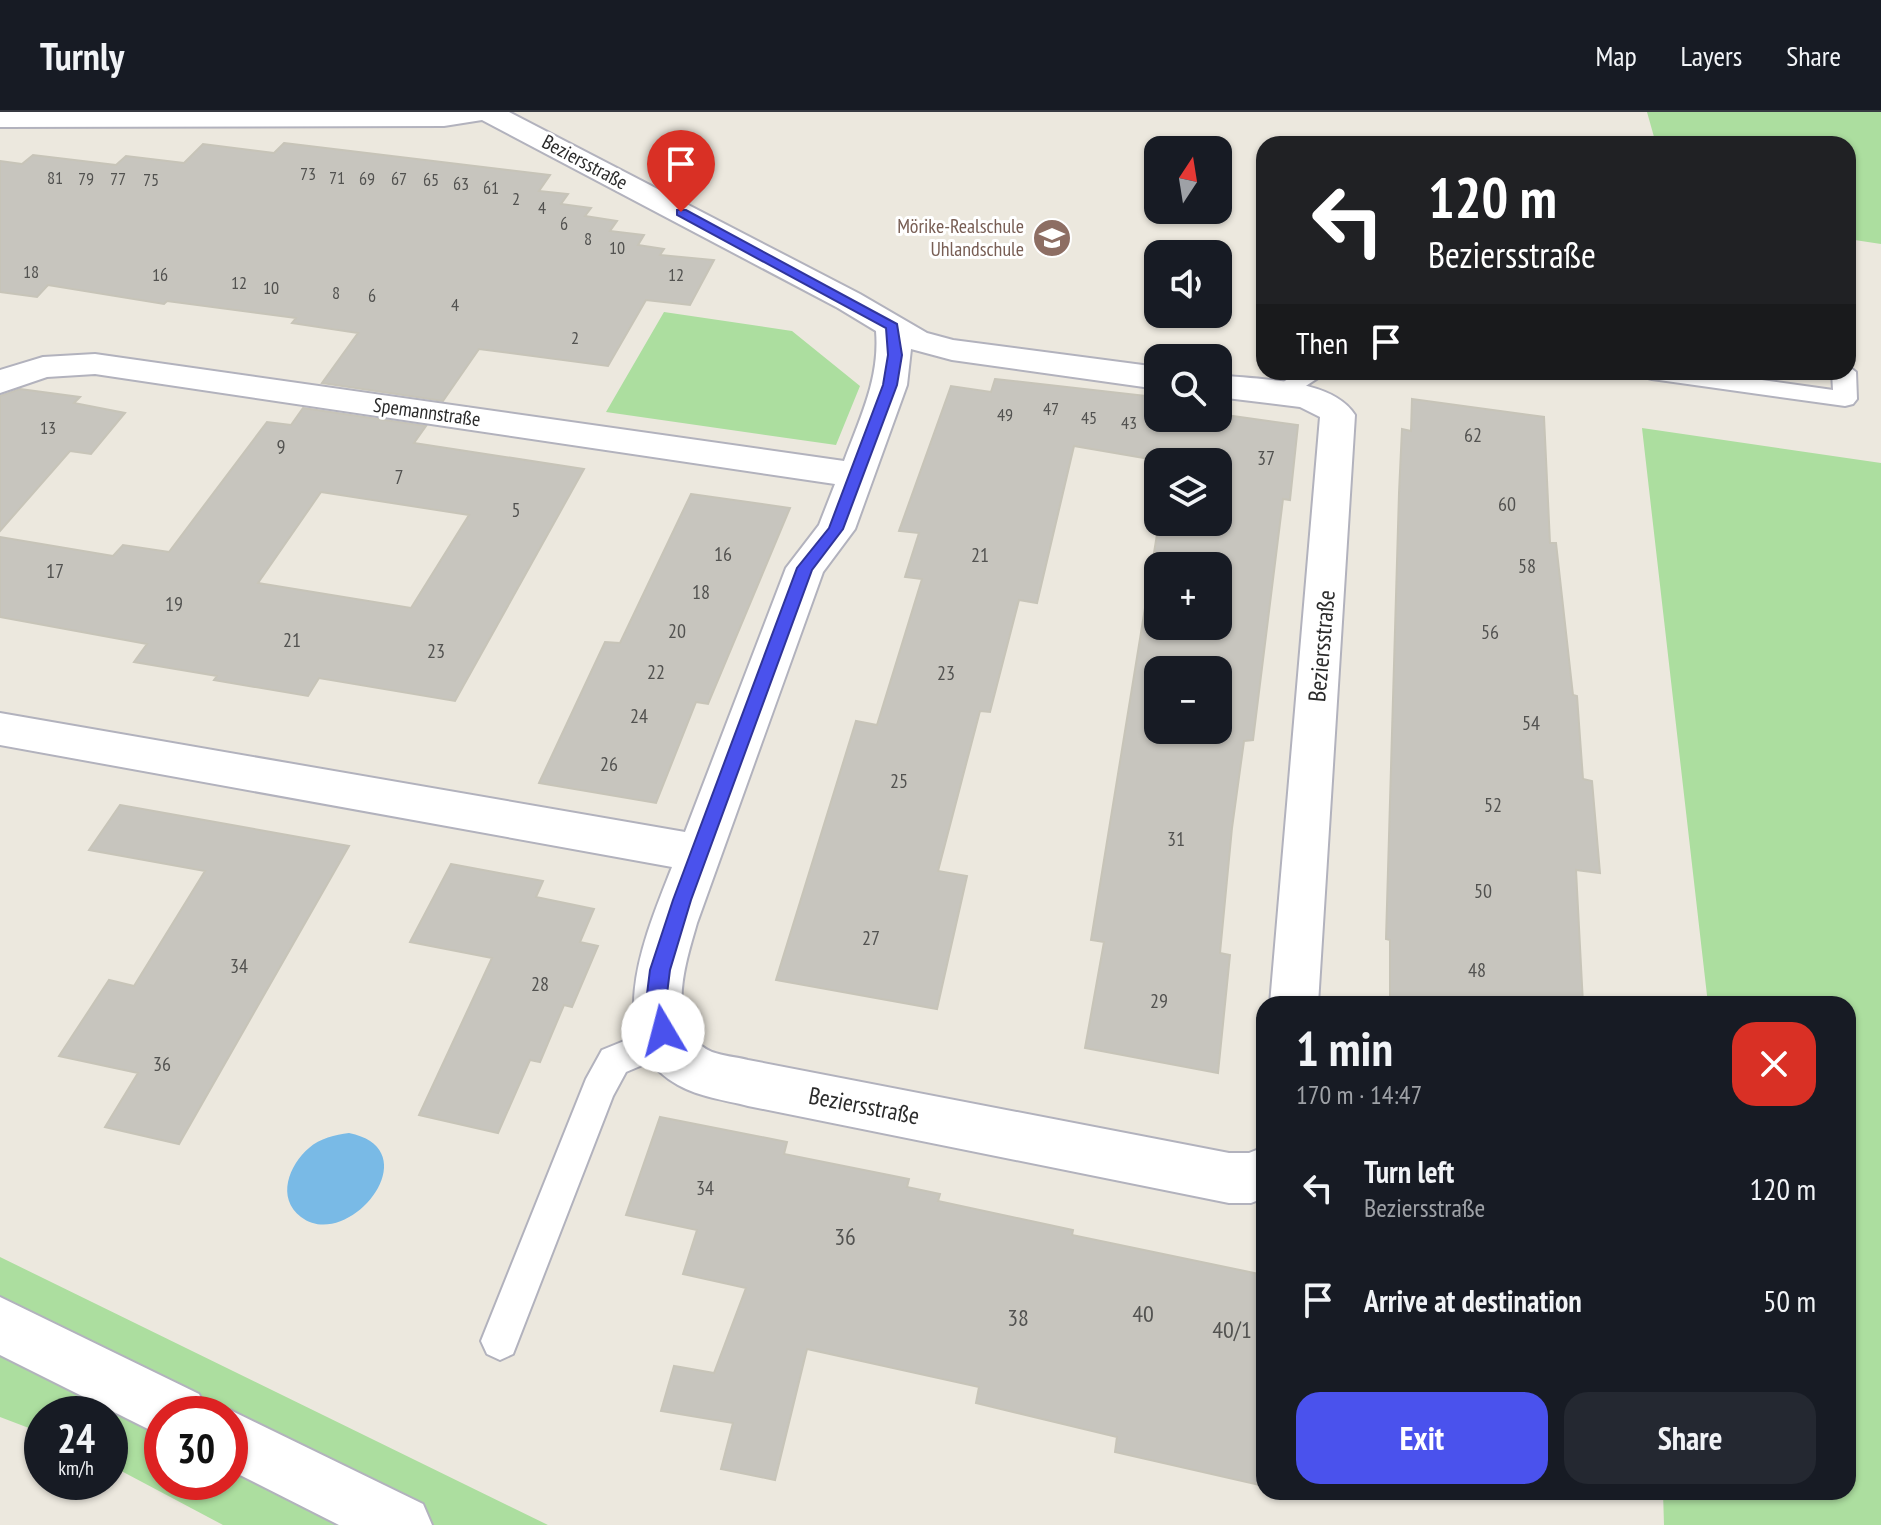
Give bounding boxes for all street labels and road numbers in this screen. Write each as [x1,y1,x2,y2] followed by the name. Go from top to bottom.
[538,129,632,195] street label: Beziersstraße
[372,392,482,432] street label: Spemannstraße
[1301,589,1342,703] street label: Beziersstraße
[806,1080,922,1131] street label: Beziersstraße

